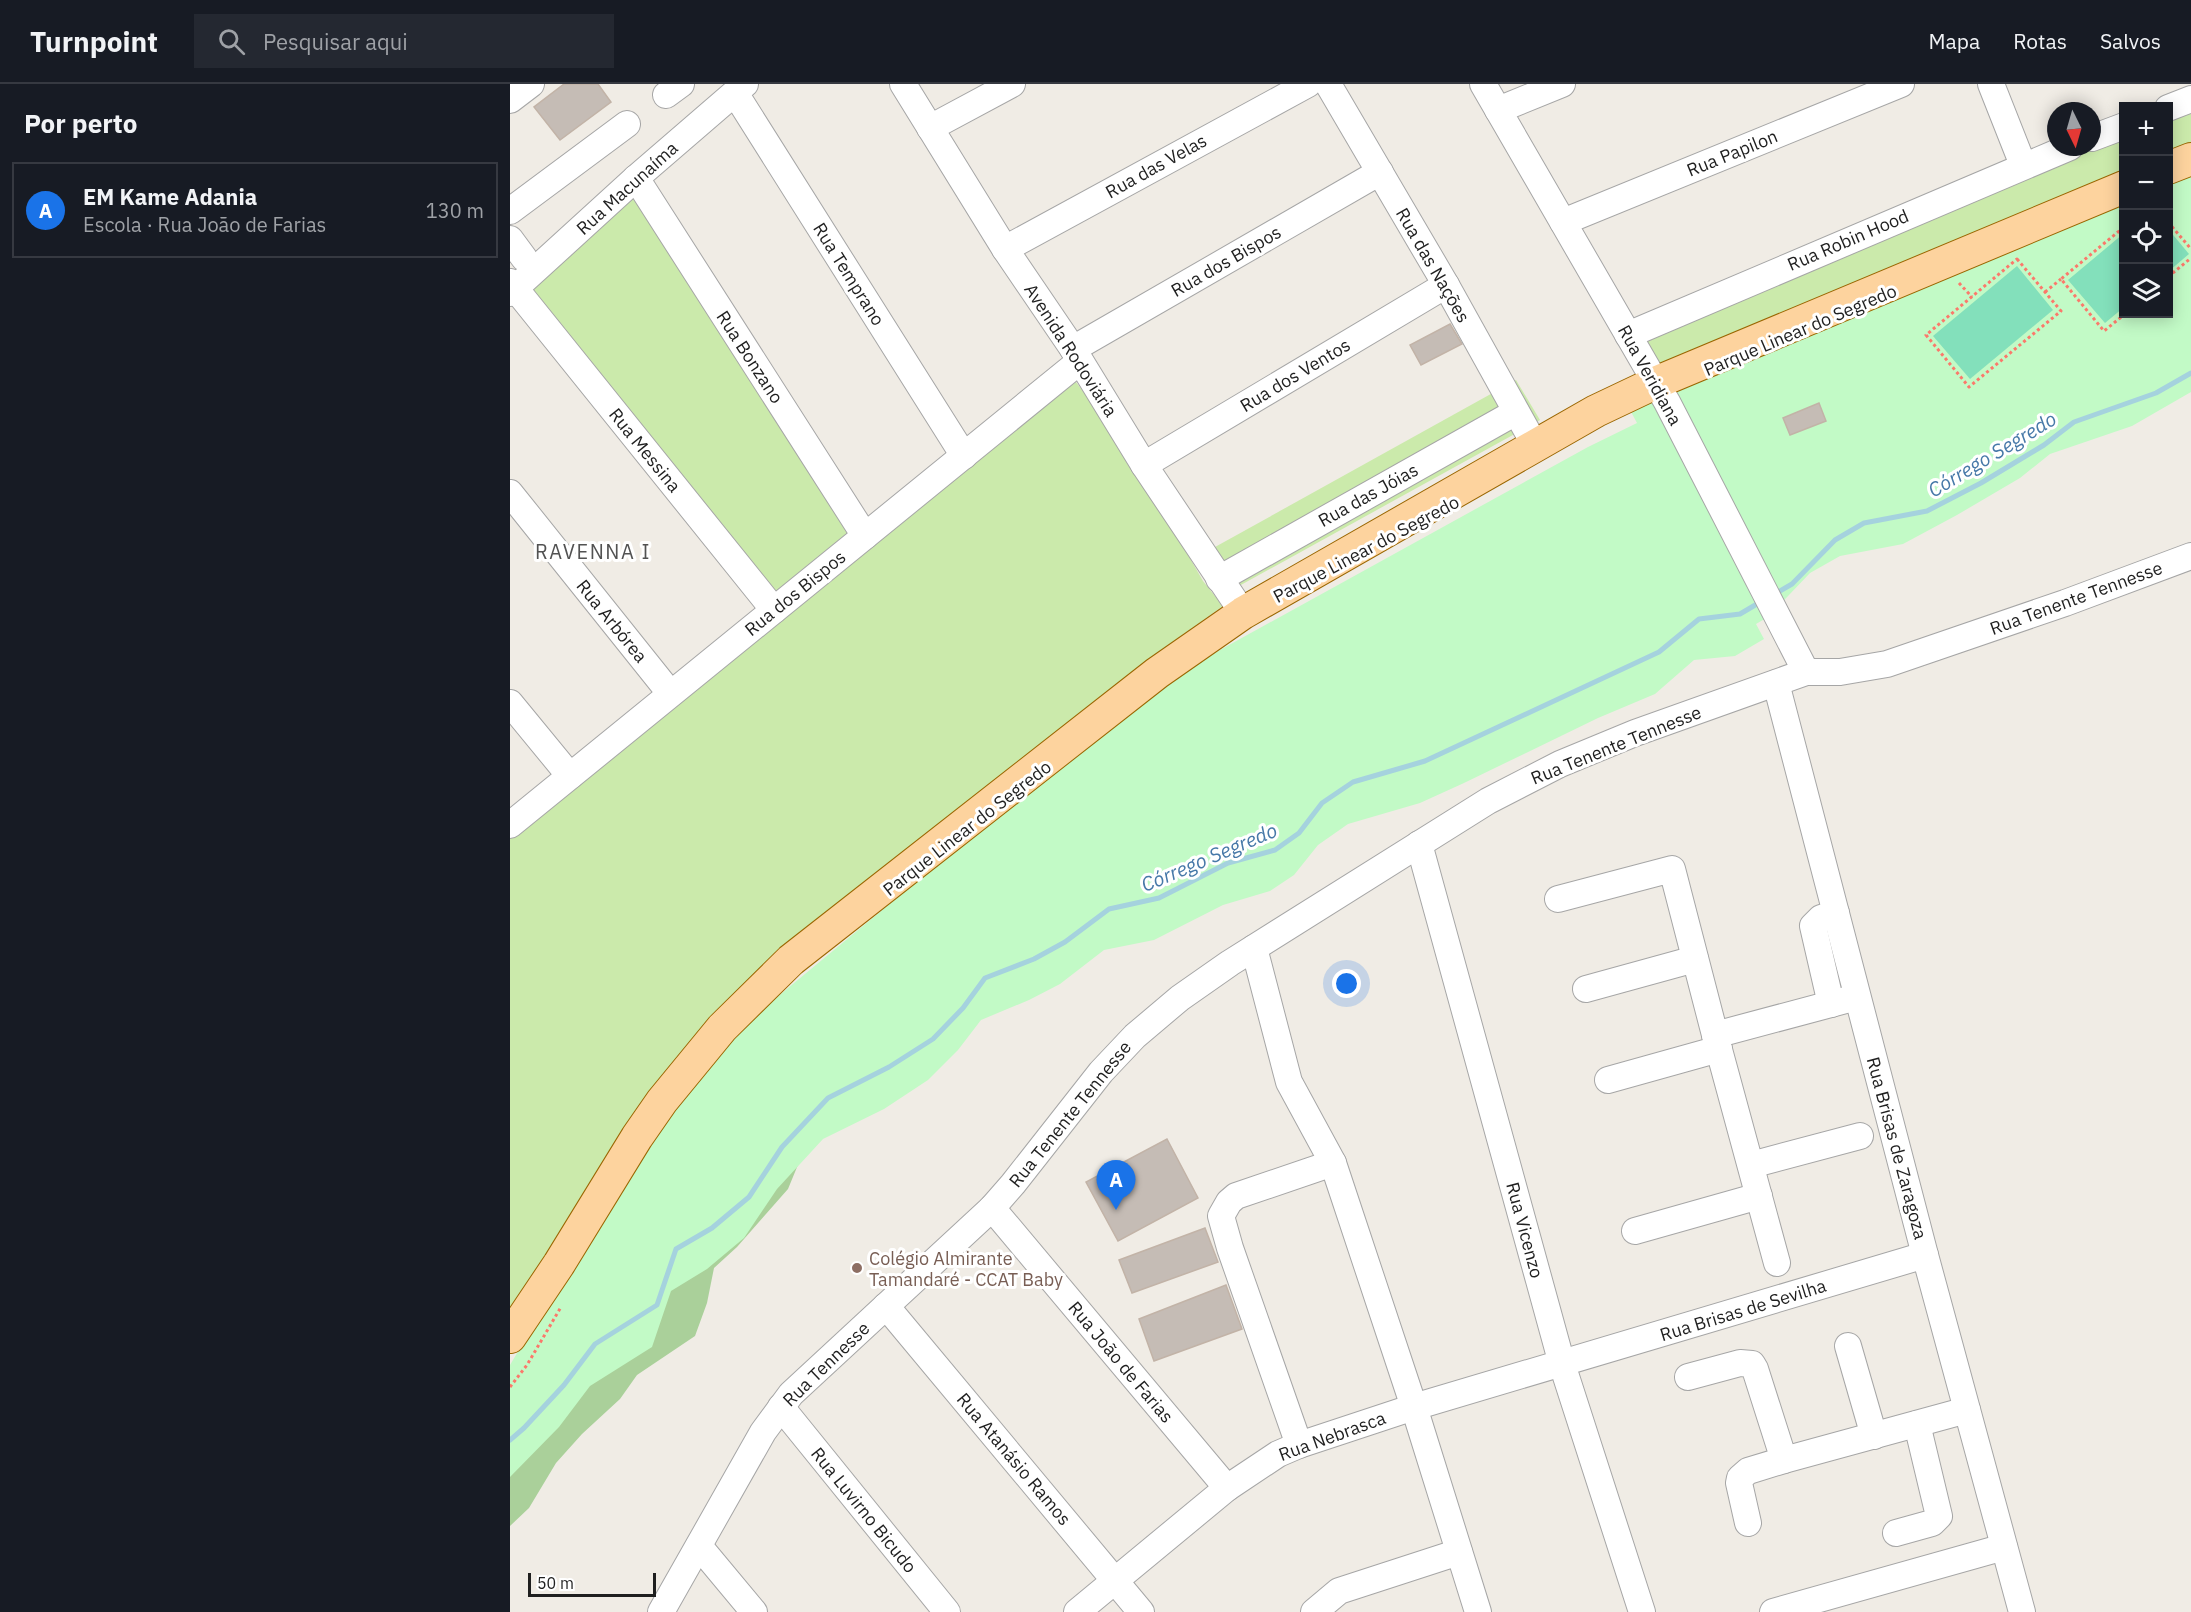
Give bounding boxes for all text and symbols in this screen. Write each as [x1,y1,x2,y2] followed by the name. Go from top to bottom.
[194,14,614,68] search box
[30,23,158,60] text: Turnpoint
[215,25,248,58] icon: search
[263,27,408,56] text: Pesquisar aqui
[1929,27,1980,55] text: Mapa
[2013,27,2067,55] text: Rotas
[2100,27,2161,55] text: Salvos
[2047,102,2101,156] north arrow
[2119,102,2173,318] map controls
[2119,102,2173,156] button: +
[24,106,137,140] text: Por perto
[1683,124,1781,182] street label: Rua Papilon
[1101,129,1211,203] street label: Rua das Velas
[571,136,683,240] street label: Rua Macunaíma
[2119,156,2173,210] button: −
[83,182,257,211] text: EM Kame Adania
[39,197,52,224] text: A
[426,197,484,224] text: 130 m
[1391,204,1475,326] street label: Rua das Nações
[1784,204,1912,276] street label: Rua Robin Hood
[2119,210,2173,264] button: locate
[83,211,326,238] text: Escola · Rua João de Farias
[808,218,890,330] street label: Rua Temprano
[1167,220,1285,302] street label: Rua dos Bispos
[2119,264,2173,318] button: layers
[1019,279,1123,421] street label: Avenida Rodoviária
[1700,279,1900,381] street label: Parque Linear do Segredo
[712,306,788,408] street label: Rua Bonzano
[1613,321,1687,430] street label: Rua Veridiana
[1236,333,1354,417] street label: Rua dos Ventos
[604,403,686,497] street label: Rua Messina
[1923,405,2061,503] water label: Córrego Segredo
[1314,458,1422,532] street label: Rua das Jóias
[1269,490,1463,608] street label: Parque Linear do Segredo
[535,538,651,565] district label: RAVENNA I
[740,545,850,641] street label: Rua dos Bispos
[1987,556,2166,640] street label: Rua Tenente Tennesse
[572,575,653,668] street label: Rua Arbórea
[1527,700,1705,790] street label: Rua Tenente Tennesse
[878,755,1056,901] street label: Parque Linear do Segredo
[1137,816,1281,898] water label: Córrego Segredo
[1332,969,1361,998] your location
[1004,1036,1136,1192] street label: Rua Tenente Tennesse
[1862,1054,1933,1242] street label: Rua Brisas de Zaragoza
[1096,1160,1136,1210] pin: A
[1501,1180,1549,1280] street label: Rua Vicenzo
[869,1247,1063,1291] place label: Colégio Almirante Tamandaré - CCAT Baby
[850,1261,864,1275] marker: Colégio Almirante Tamandaré - CCAT Baby
[1657,1274,1829,1346] street label: Rua Brisas de Sevilha
[1063,1296,1179,1428] street label: Rua João de Farias
[778,1317,874,1411] street label: Rua Tennesse
[952,1388,1076,1530] street label: Rua Atanásio Ramos
[1275,1406,1389,1466] street label: Rua Nebrasca
[806,1442,922,1578] street label: Rua Luvirno Bicudo
[528,1570,656,1598] scale bar
[537,1573,574,1593] text: 50 m

